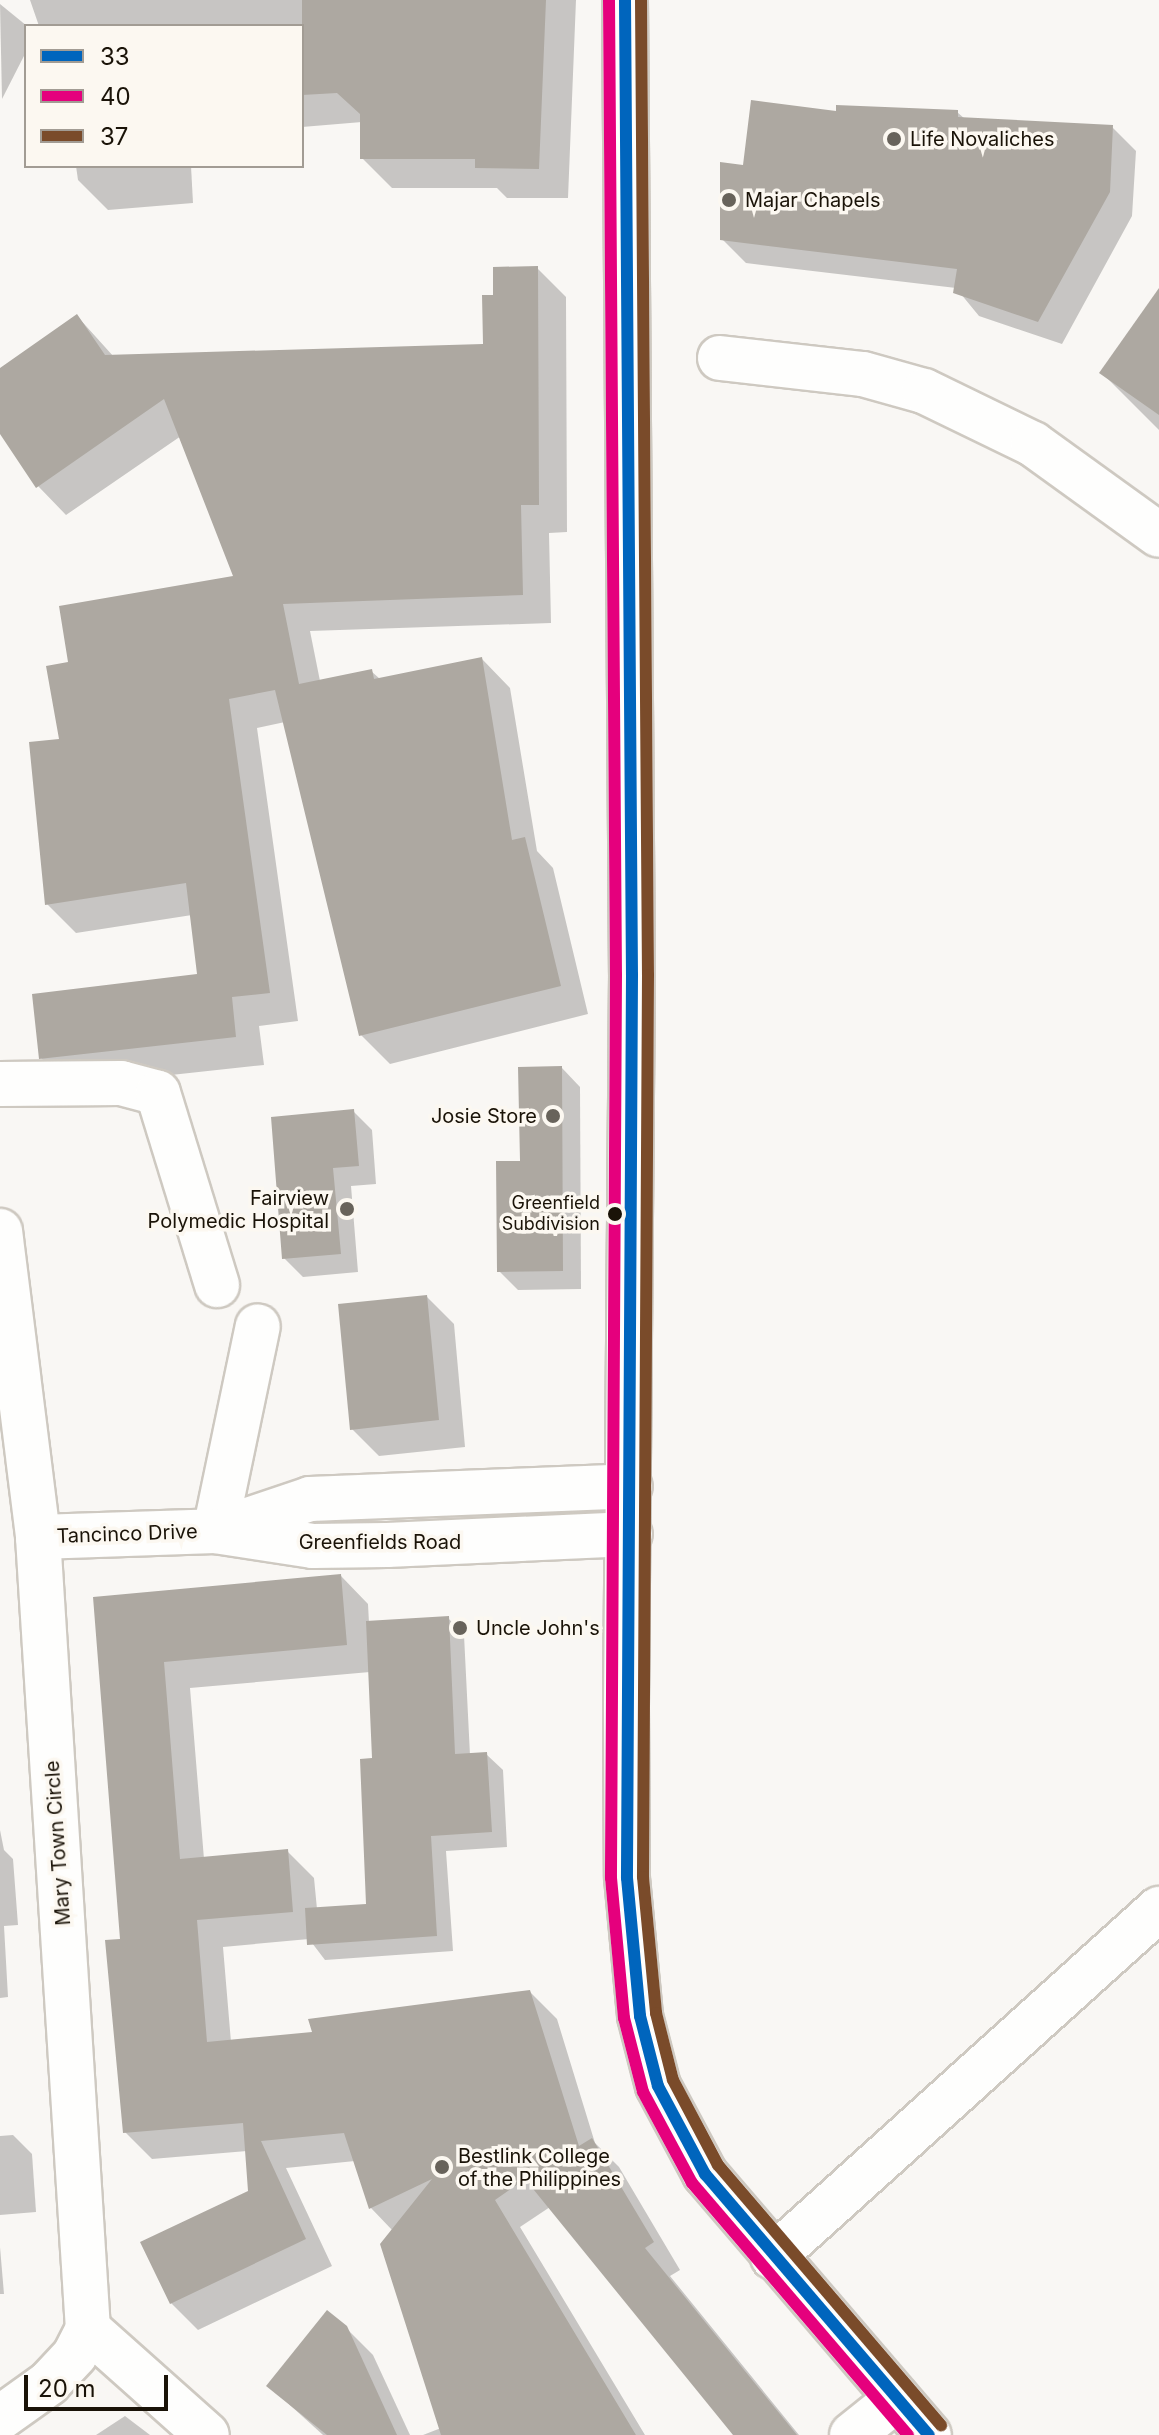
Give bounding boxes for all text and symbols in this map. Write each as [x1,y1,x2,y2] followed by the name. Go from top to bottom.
[24,24,304,168] legend
[100,42,130,71] text: 33
[100,82,131,111] text: 40
[100,122,128,151] text: 37
[910,127,1054,151] place label: Life Novaliches
[885,130,903,148] marker: Life Novaliches
[745,188,880,212] place label: Majar Chapels
[720,191,738,209] marker: Majar Chapels
[431,1104,537,1128] place label: Josie Store
[544,1107,562,1125] marker: Josie Store
[148,1186,329,1233] place label: Fairview Polymedic Hospital
[502,1193,600,1236] place label: Greenfield Subdivision
[336,1198,358,1220] marker: Fairview Polymedic Hospital
[607,1206,623,1222] marker: Greenfield Subdivision
[56,1520,198,1548] street label: Tancinco Drive
[299,1530,461,1554] street label: Greenfields Road
[476,1616,600,1640] place label: Uncle John's
[451,1619,469,1637] marker: Uncle John's
[40,1760,76,1926] street label: Mary Town Circle
[458,2144,621,2191] place label: Bestlink College of the Philippines
[433,2158,451,2176] marker: Bestlink College of the Philippines
[28,2359,172,2409] scale bar
[38,2374,96,2403] text: 20 m

